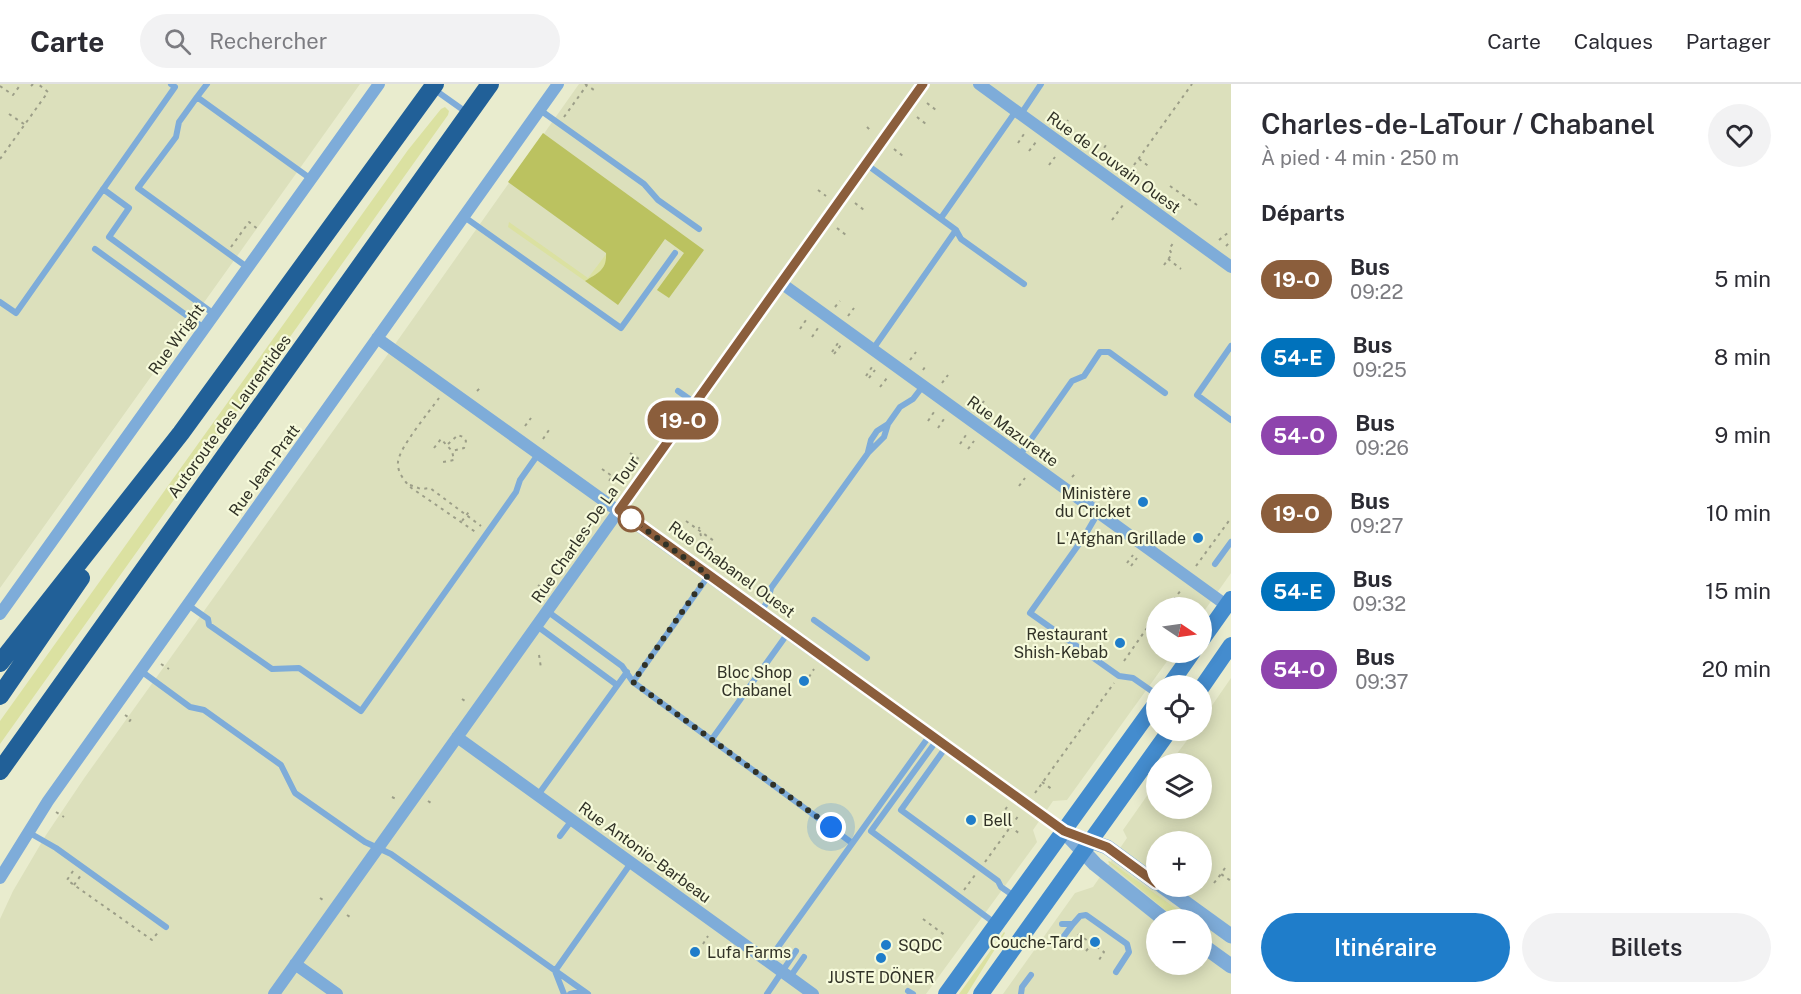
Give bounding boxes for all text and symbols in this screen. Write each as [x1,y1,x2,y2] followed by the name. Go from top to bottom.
[140,14,560,68] search box
[30,25,104,58] text: Carte
[161,25,194,58] icon: search
[209,28,327,54] text: Rechercher
[1487,29,1541,54] text: Carte
[1574,29,1653,54] text: Calques
[1686,29,1771,54] text: Partager
[1708,104,1771,167] button: heart
[1261,107,1655,140] text: Charles-de-LaTour / Chabanel
[1043,108,1184,217] street label: Rue de Louvain Ouest
[1261,146,1459,170] text: À pied · 4 min · 250 m
[1261,200,1345,226] text: Départs
[1350,254,1390,280] text: Bus
[1714,266,1771,292] text: 5 min
[1273,267,1320,292] text: 19-O
[1350,280,1403,304] text: 09:22
[144,300,208,378] street label: Rue Wright
[164,331,295,502] street label: Autoroute des Laurentides
[1353,332,1392,358] text: Bus
[1714,344,1771,370] text: 8 min
[1273,345,1323,370] text: 54-E
[1353,358,1407,382] text: 09:25
[963,392,1062,471] street label: Rue Mazurette
[641,400,725,440] line badge: 19-O
[659,408,707,433] text: 19-O
[1355,410,1395,436] text: Bus
[225,421,304,520] street label: Rue Jean-Pratt
[1715,422,1771,448] text: 9 min
[1273,423,1325,448] text: 54-O
[1355,436,1409,460] text: 09:26
[527,452,643,606] street label: Rue Charles-De La Tour
[1055,484,1131,521] place label: Ministère du Cricket
[1350,488,1390,514] text: Bus
[1136,495,1150,509] marker: Ministère du Cricket
[1706,500,1771,526] text: 10 min
[1273,501,1320,526] text: 19-O
[618,506,644,532] unlabelled marker
[1350,514,1404,538] text: 09:27
[665,517,799,622] street label: Rue Chabanel Ouest
[1056,529,1186,548] place label: L'Afghan Grillade
[1191,531,1205,545] marker: L'Afghan Grillade
[1353,566,1392,592] text: Bus
[1705,578,1771,604] text: 15 min
[1273,579,1323,604] text: 54-E
[1353,592,1406,616] text: 09:32
[1146,597,1212,663] north arrow
[1146,597,1212,975] map controls
[1013,625,1108,662] place label: Restaurant Shish-Kebab
[1113,636,1127,650] marker: Restaurant Shish-Kebab
[1355,644,1395,670] text: Bus
[1702,656,1771,682] text: 20 min
[1273,657,1325,682] text: 54-O
[717,663,792,700] place label: Bloc Shop Chabanel
[1355,670,1409,694] text: 09:37
[797,674,811,688] marker: Bloc Shop Chabanel
[1146,675,1212,741] button: locate
[1146,753,1212,819] button: layers
[575,798,715,907] street label: Rue Antonio-Barbeau
[983,811,1012,830] place label: Bell
[816,812,846,842] your location
[964,813,978,827] marker: Bell
[1146,831,1212,897] button: +
[1146,909,1212,975] button: −
[1261,913,1510,982] button: Itinéraire
[1522,913,1771,982] button: Billets
[990,933,1083,952] place label: Couche-Tard
[1088,935,1102,949] marker: Couche-Tard
[898,936,943,955] place label: SQDC
[879,938,893,952] marker: SQDC
[707,943,791,962] place label: Lufa Farms
[688,945,702,959] marker: Lufa Farms
[874,951,888,965] marker: JUSTE DÖNER
[828,967,934,987] place label: JUSTE DÖNER

